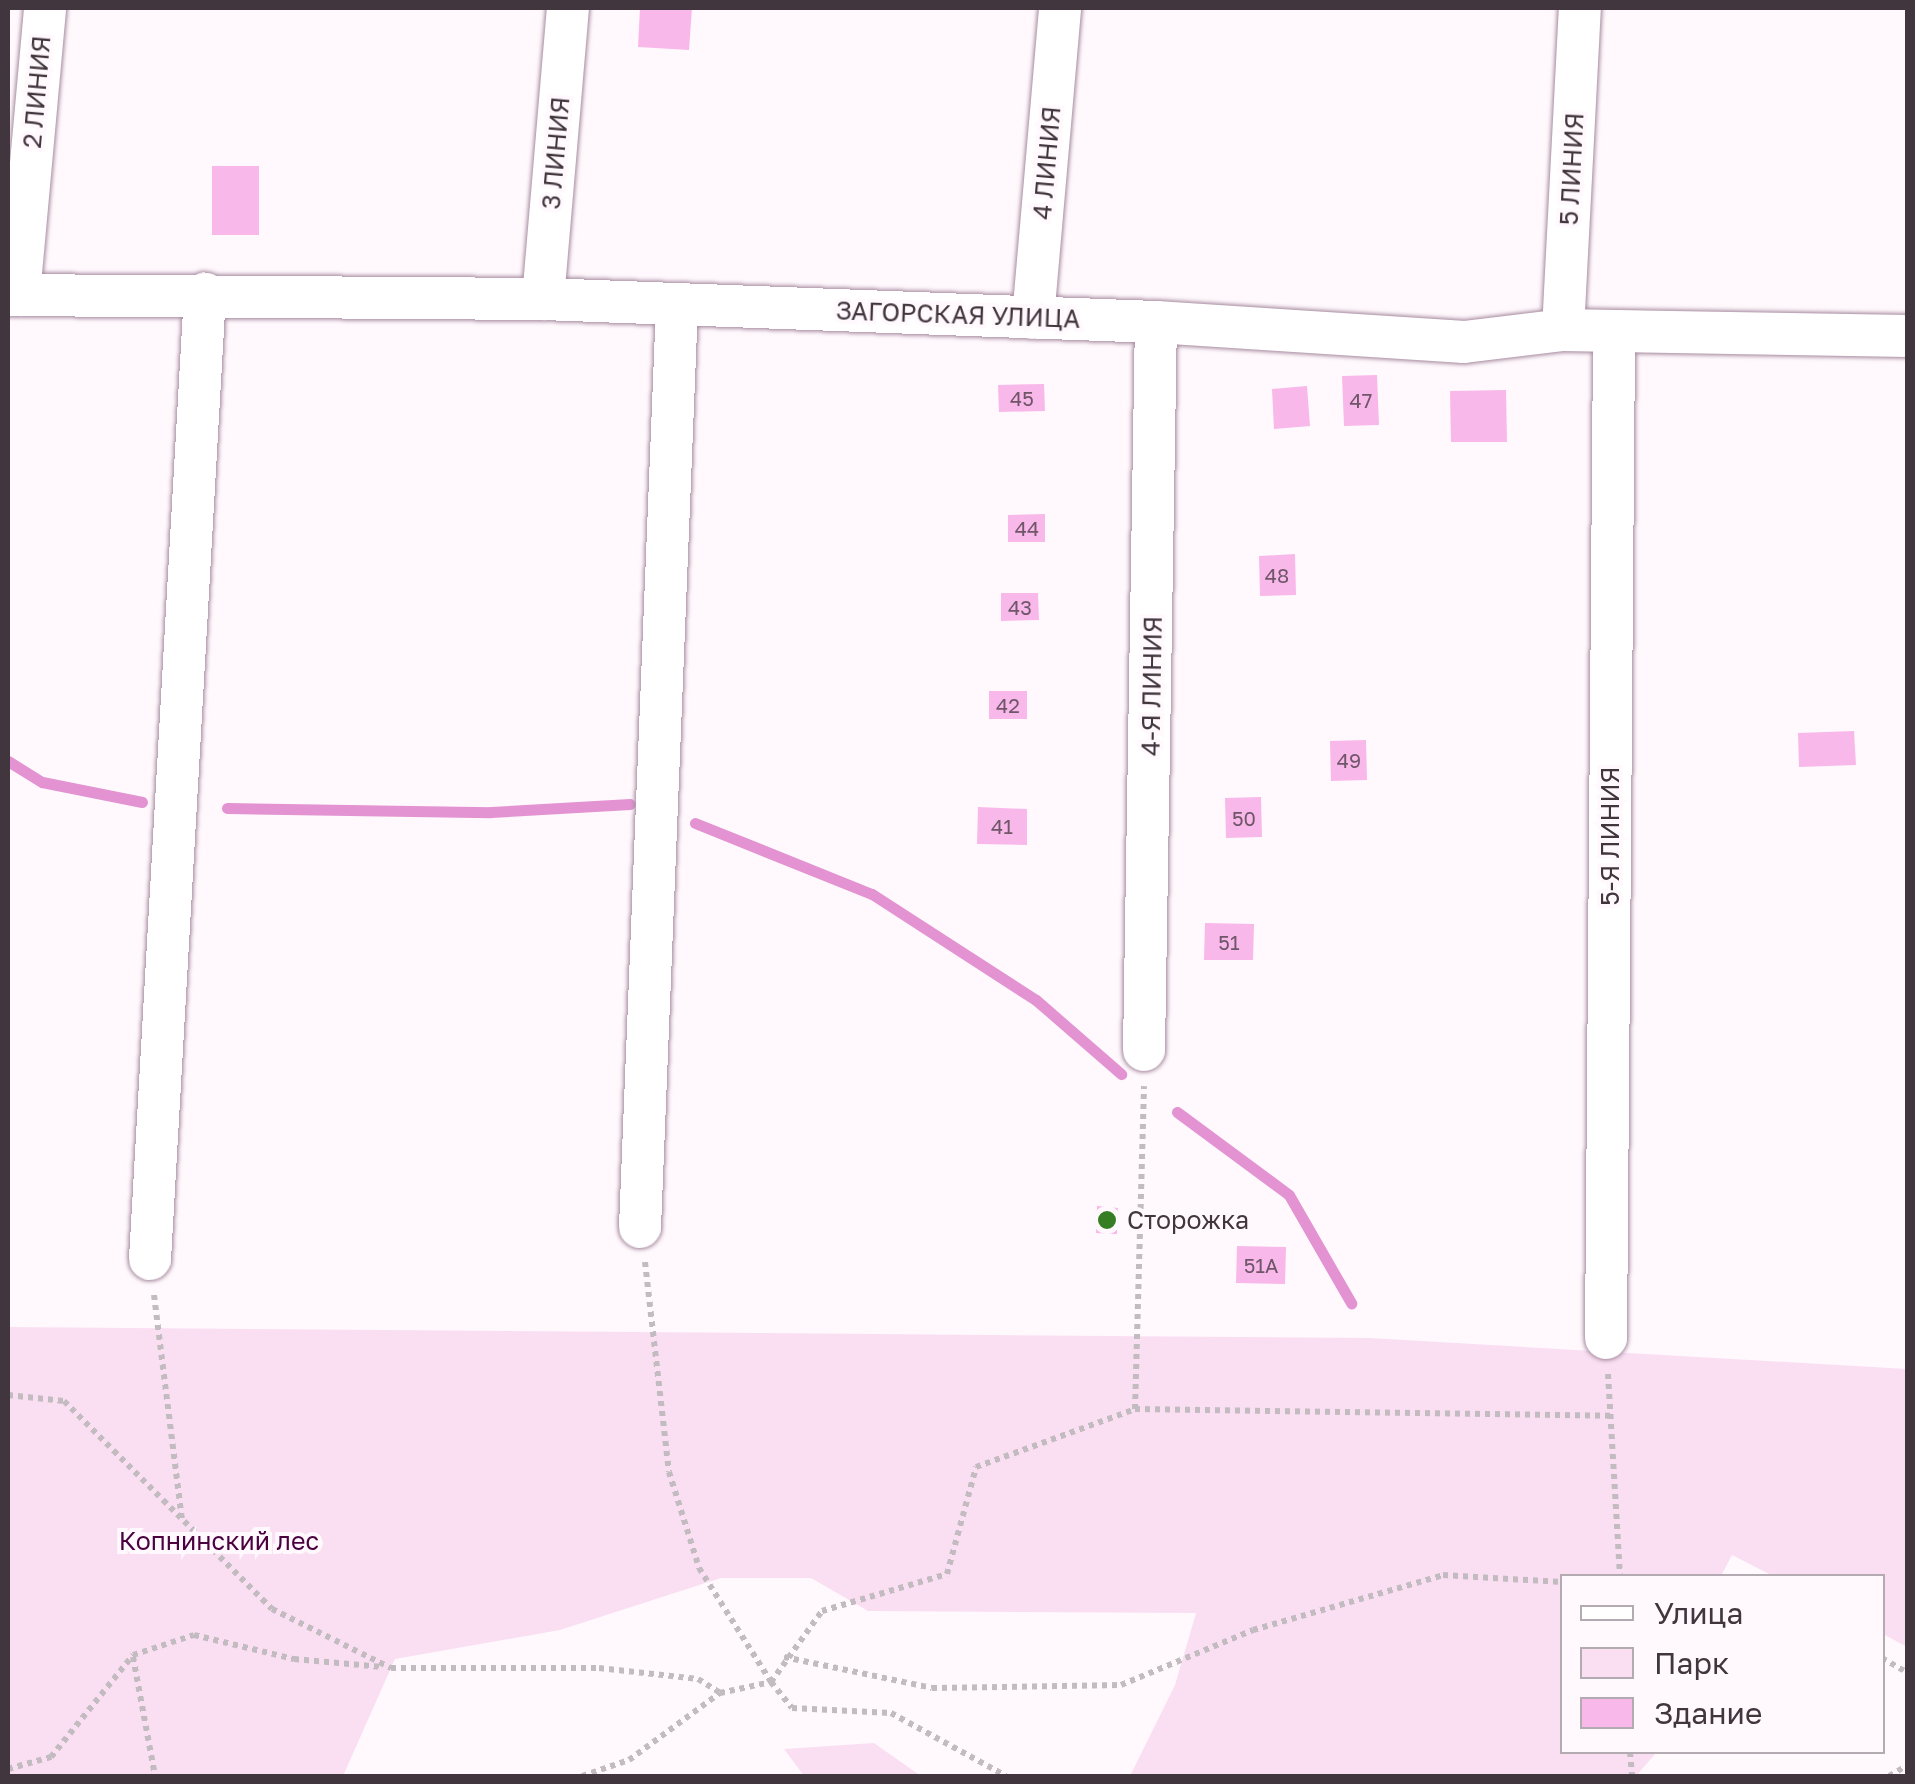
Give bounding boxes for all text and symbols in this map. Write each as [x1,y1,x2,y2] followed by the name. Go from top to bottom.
[17,35,57,149] street label: 2 ЛИНИЯ
[536,95,576,211] street label: 3 ЛИНИЯ
[1027,105,1067,221] street label: 4 ЛИНИЯ
[1554,112,1590,226] street label: 5 ЛИНИЯ
[835,296,1081,334] street label: ЗАГОРСКАЯ УЛИЦА
[1010,386,1034,410] house number: 45
[1350,388,1372,412] house number: 47
[1015,516,1039,540] house number: 44
[1265,563,1289,587] house number: 48
[1008,595,1032,619] house number: 43
[1136,616,1168,756] street label: 4-Я ЛИНИЯ
[996,693,1020,717] house number: 42
[1337,748,1361,772] house number: 49
[1595,766,1625,906] street label: 5-Я ЛИНИЯ
[1232,806,1256,830] house number: 50
[991,814,1013,838] house number: 41
[1218,930,1240,954] house number: 51
[1127,1205,1249,1235] place label: Сторожка
[1096,1209,1118,1231] marker: Сторожка
[1244,1253,1278,1277] house number: 51А
[119,1526,319,1556] park label: Копнинский лес
[1560,1574,1885,1754] legend
[1654,1595,1743,1631] text: Улица
[1654,1645,1729,1681] text: Парк
[1654,1695,1762,1731] text: Здание

